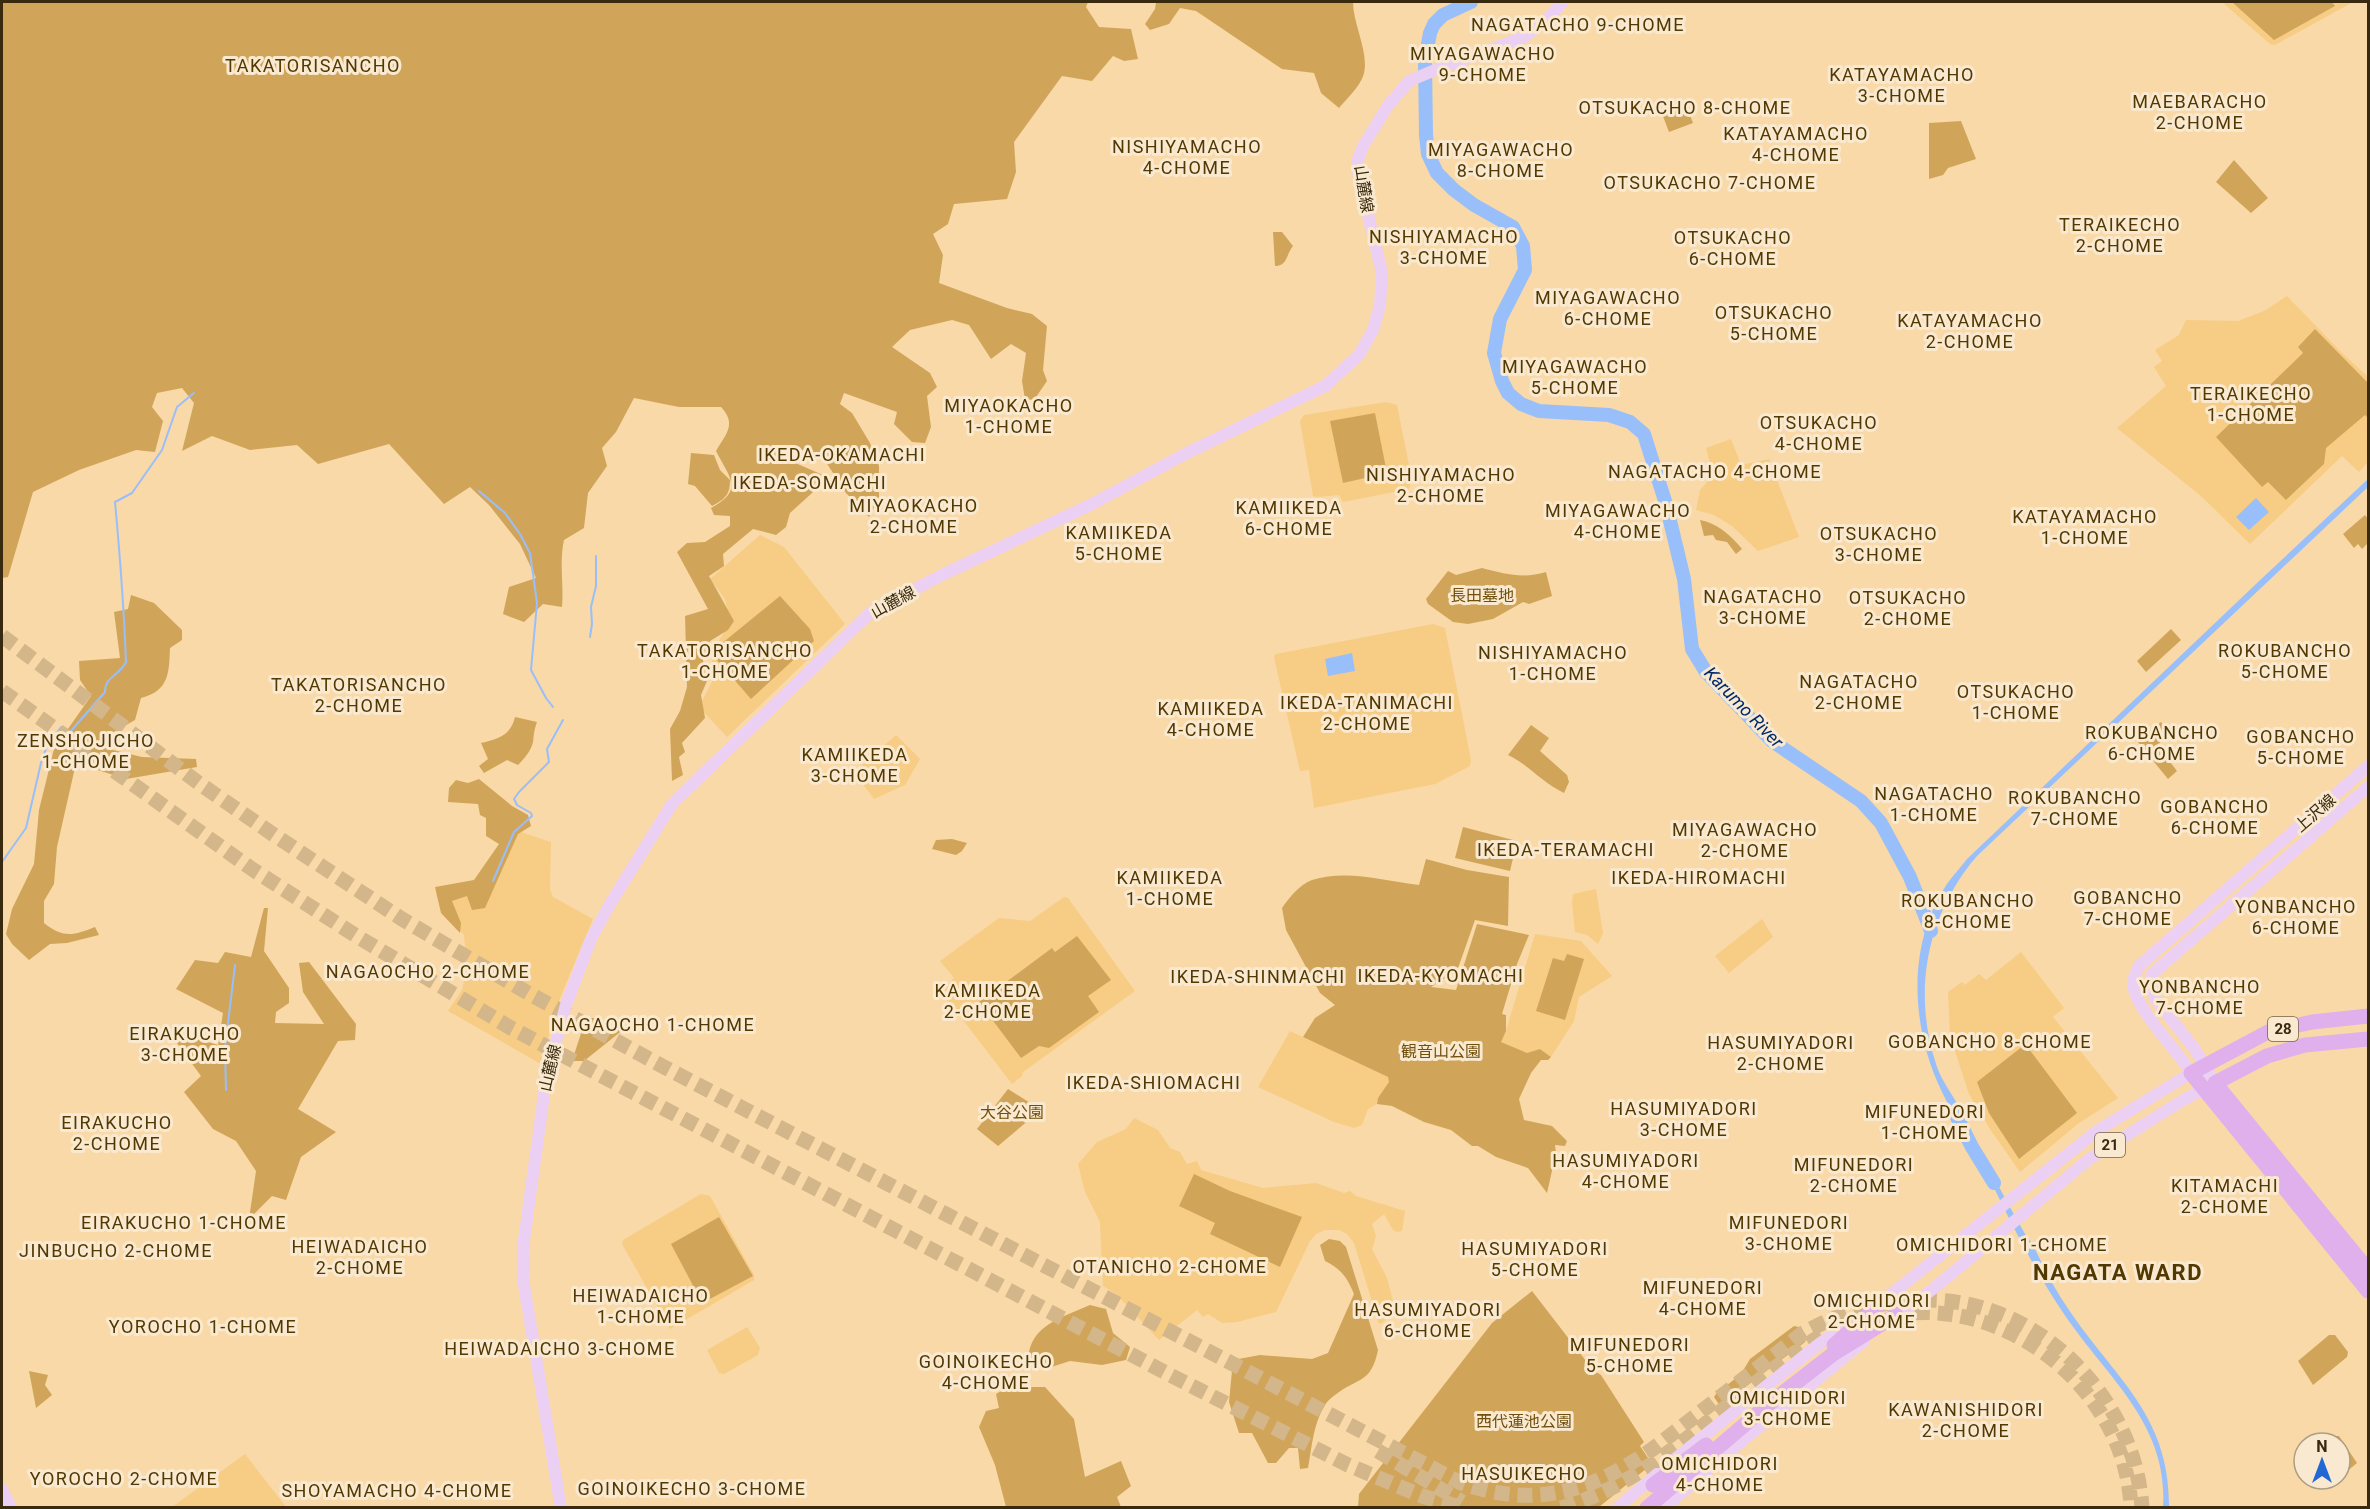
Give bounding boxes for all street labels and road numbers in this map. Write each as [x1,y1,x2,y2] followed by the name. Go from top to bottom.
[1351,164,1377,214] street label: 山麓線
[867,582,919,622] street label: 山麓線
[2291,790,2339,836] street label: 上沢線
[2268,1017,2298,1041] road number: 28
[535,1042,565,1094] street label: 山麓線
[2095,1133,2125,1157] road number: 21

